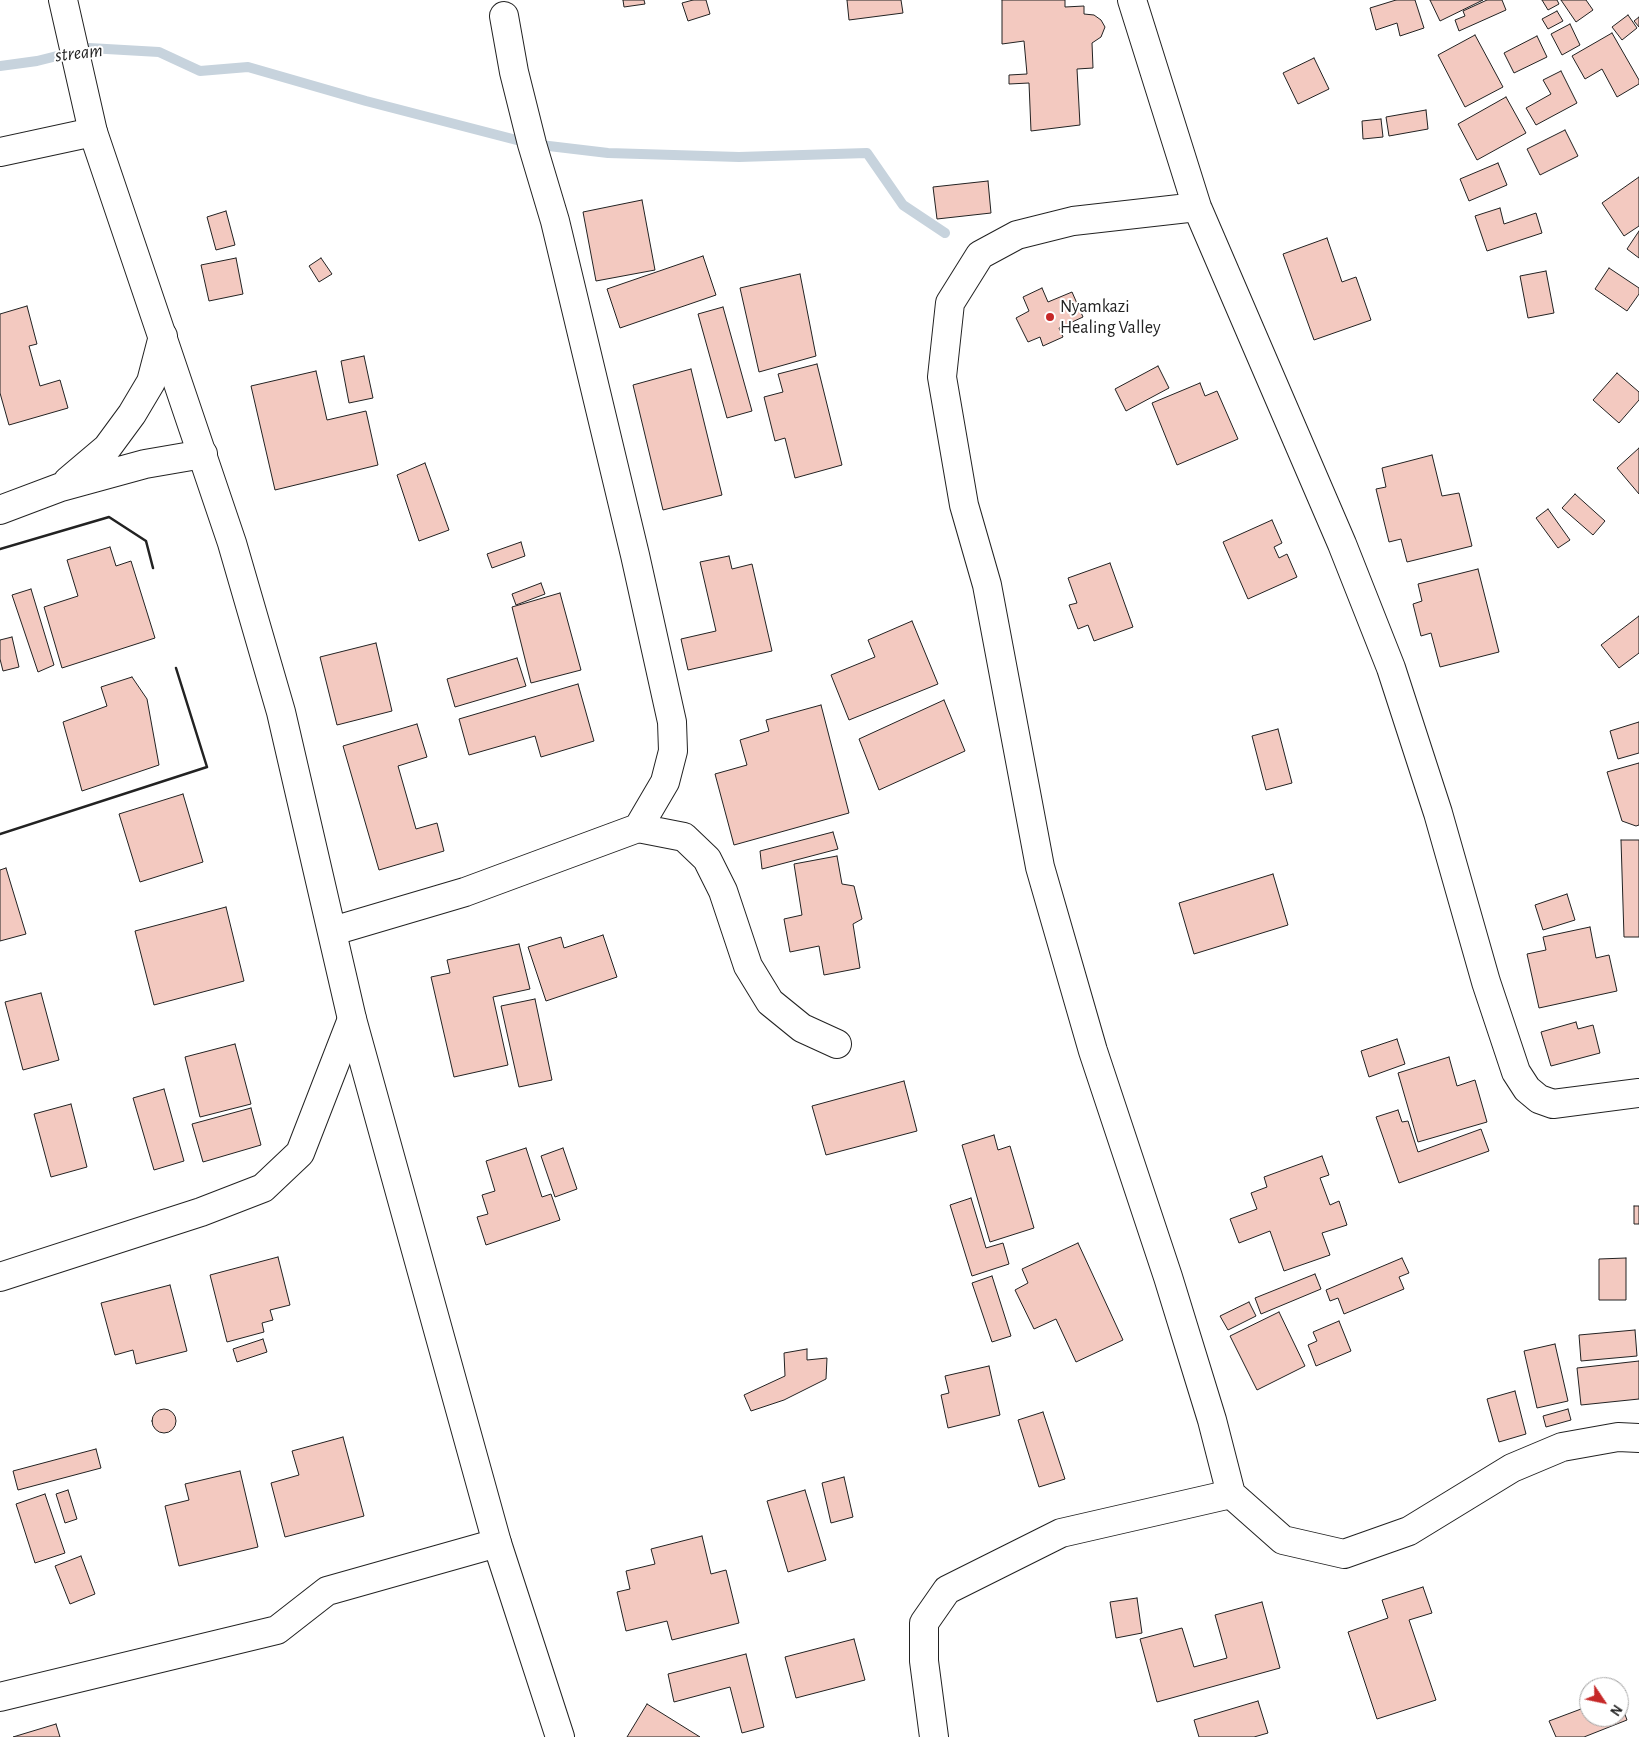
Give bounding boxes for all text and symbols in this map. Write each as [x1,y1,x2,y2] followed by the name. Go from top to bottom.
[54,39,104,67] water label: stream
[1060,296,1161,338] place label: Nyamkazi Healing Valley
[1044,311,1056,323] marker: Nyamkazi Healing Valley
[1579,1677,1629,1727] north arrow
[1607,1702,1624,1718] text: N

